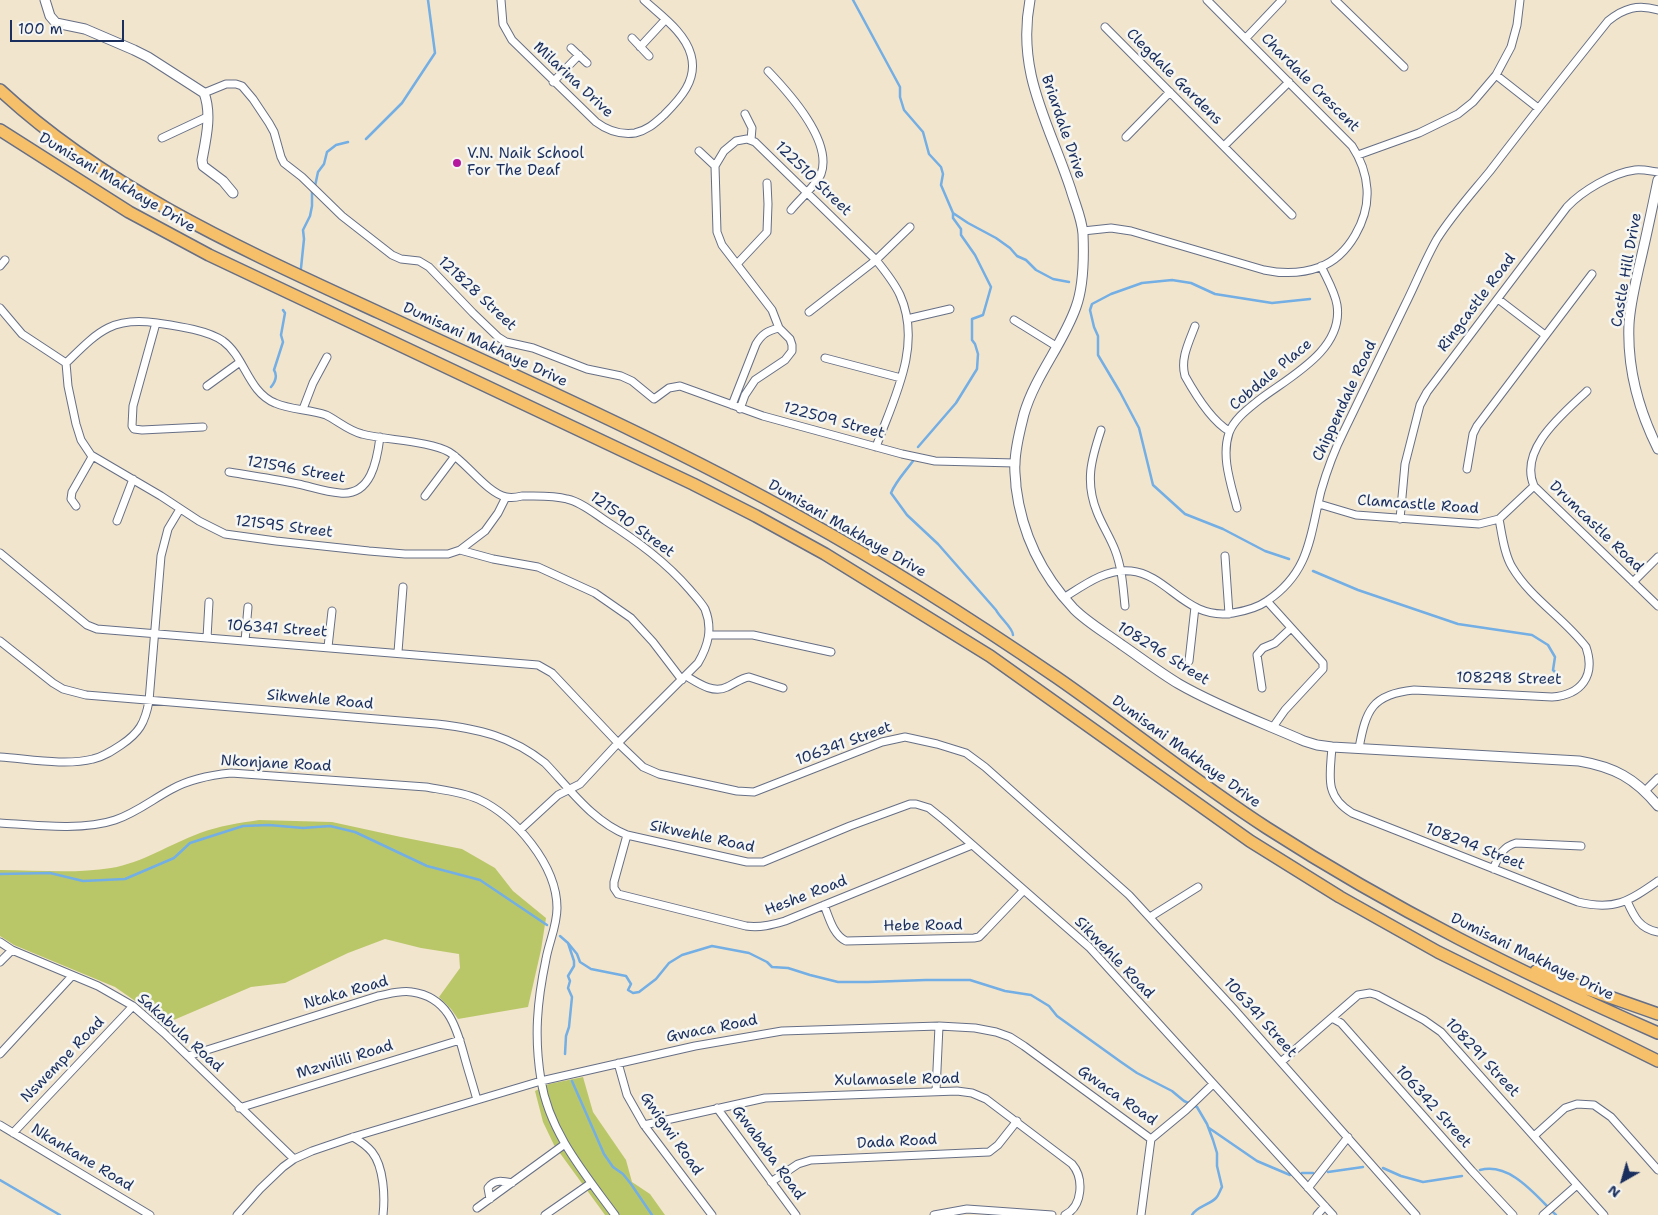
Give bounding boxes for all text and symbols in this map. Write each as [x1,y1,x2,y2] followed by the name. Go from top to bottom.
[12,10,126,42] scale bar
[18,19,63,39] text: 100 m
[1122,25,1226,129] street label: Clegdale Gardens
[1257,30,1363,136] street label: Chardale Crescent
[529,38,617,122] street label: Milarina Drive
[1037,73,1089,181] street label: Briardale Drive
[35,129,199,237] street label: Dumisani Makhaye Drive
[771,138,855,220] street label: 122510 Street
[467,145,584,180] place label: V.N. Naik School For The Deaf
[451,157,463,169] marker: V.N. Naik School For The Deaf
[1608,211,1646,329] street label: Castle Hill Drive
[1434,250,1520,356] street label: Ringcastle Road
[434,253,520,335] street label: 121828 Street
[400,299,570,391] street label: Dumisani Makhaye Drive
[1226,335,1316,415] street label: Cobdale Place
[1309,338,1381,464] street label: Chippendale Road
[781,399,887,443] street label: 122509 Street
[245,452,347,488] street label: 121596 Street
[765,476,929,582] street label: Dumisani Makhaye Drive
[1545,478,1647,576] street label: Drumcastle Road
[586,488,678,562] street label: 121590 Street
[1357,492,1479,518] street label: Clamcastle Road
[234,512,334,542] street label: 121595 Street
[226,617,328,641] street label: 106341 Street
[1114,618,1212,690] street label: 108296 Street
[1456,669,1562,689] street label: 108298 Street
[266,686,374,714] street label: Sikwehle Road
[1108,692,1264,812] street label: Dumisani Makhaye Drive
[794,718,894,770] street label: 106341 Street
[220,752,332,776] street label: Nkonjane Road
[648,817,756,857] street label: Sikwehle Road
[1423,820,1527,874] street label: 108294 Street
[762,872,850,920] street label: Heshe Road
[1447,910,1617,1004] street label: Dumisani Makhaye Drive
[1070,913,1158,1003] street label: Sikwehle Road
[883,916,963,936] street label: Hebe Road
[302,972,390,1014] street label: Ntaka Road
[1220,975,1300,1061] street label: 106341 Street
[133,990,227,1076] street label: Sakabula Road
[665,1011,759,1047] street label: Gwaca Road
[18,1013,108,1107] street label: Nswempe Road
[1441,1015,1523,1101] street label: 108291 Street
[295,1037,395,1083] street label: Mzwilili Road
[1074,1062,1160,1130] street label: Gwaca Road
[1391,1062,1475,1152] street label: 106342 Street
[834,1070,960,1090] street label: Xulamasele Road
[636,1089,706,1179] street label: Gwigwi Road
[728,1102,808,1204] street label: Gwababa Road
[28,1120,136,1196] street label: Nkankane Road
[856,1131,938,1153] street label: Dada Road
[1598,1155,1648,1205] north arrow
[1604,1181,1624,1202] text: N

